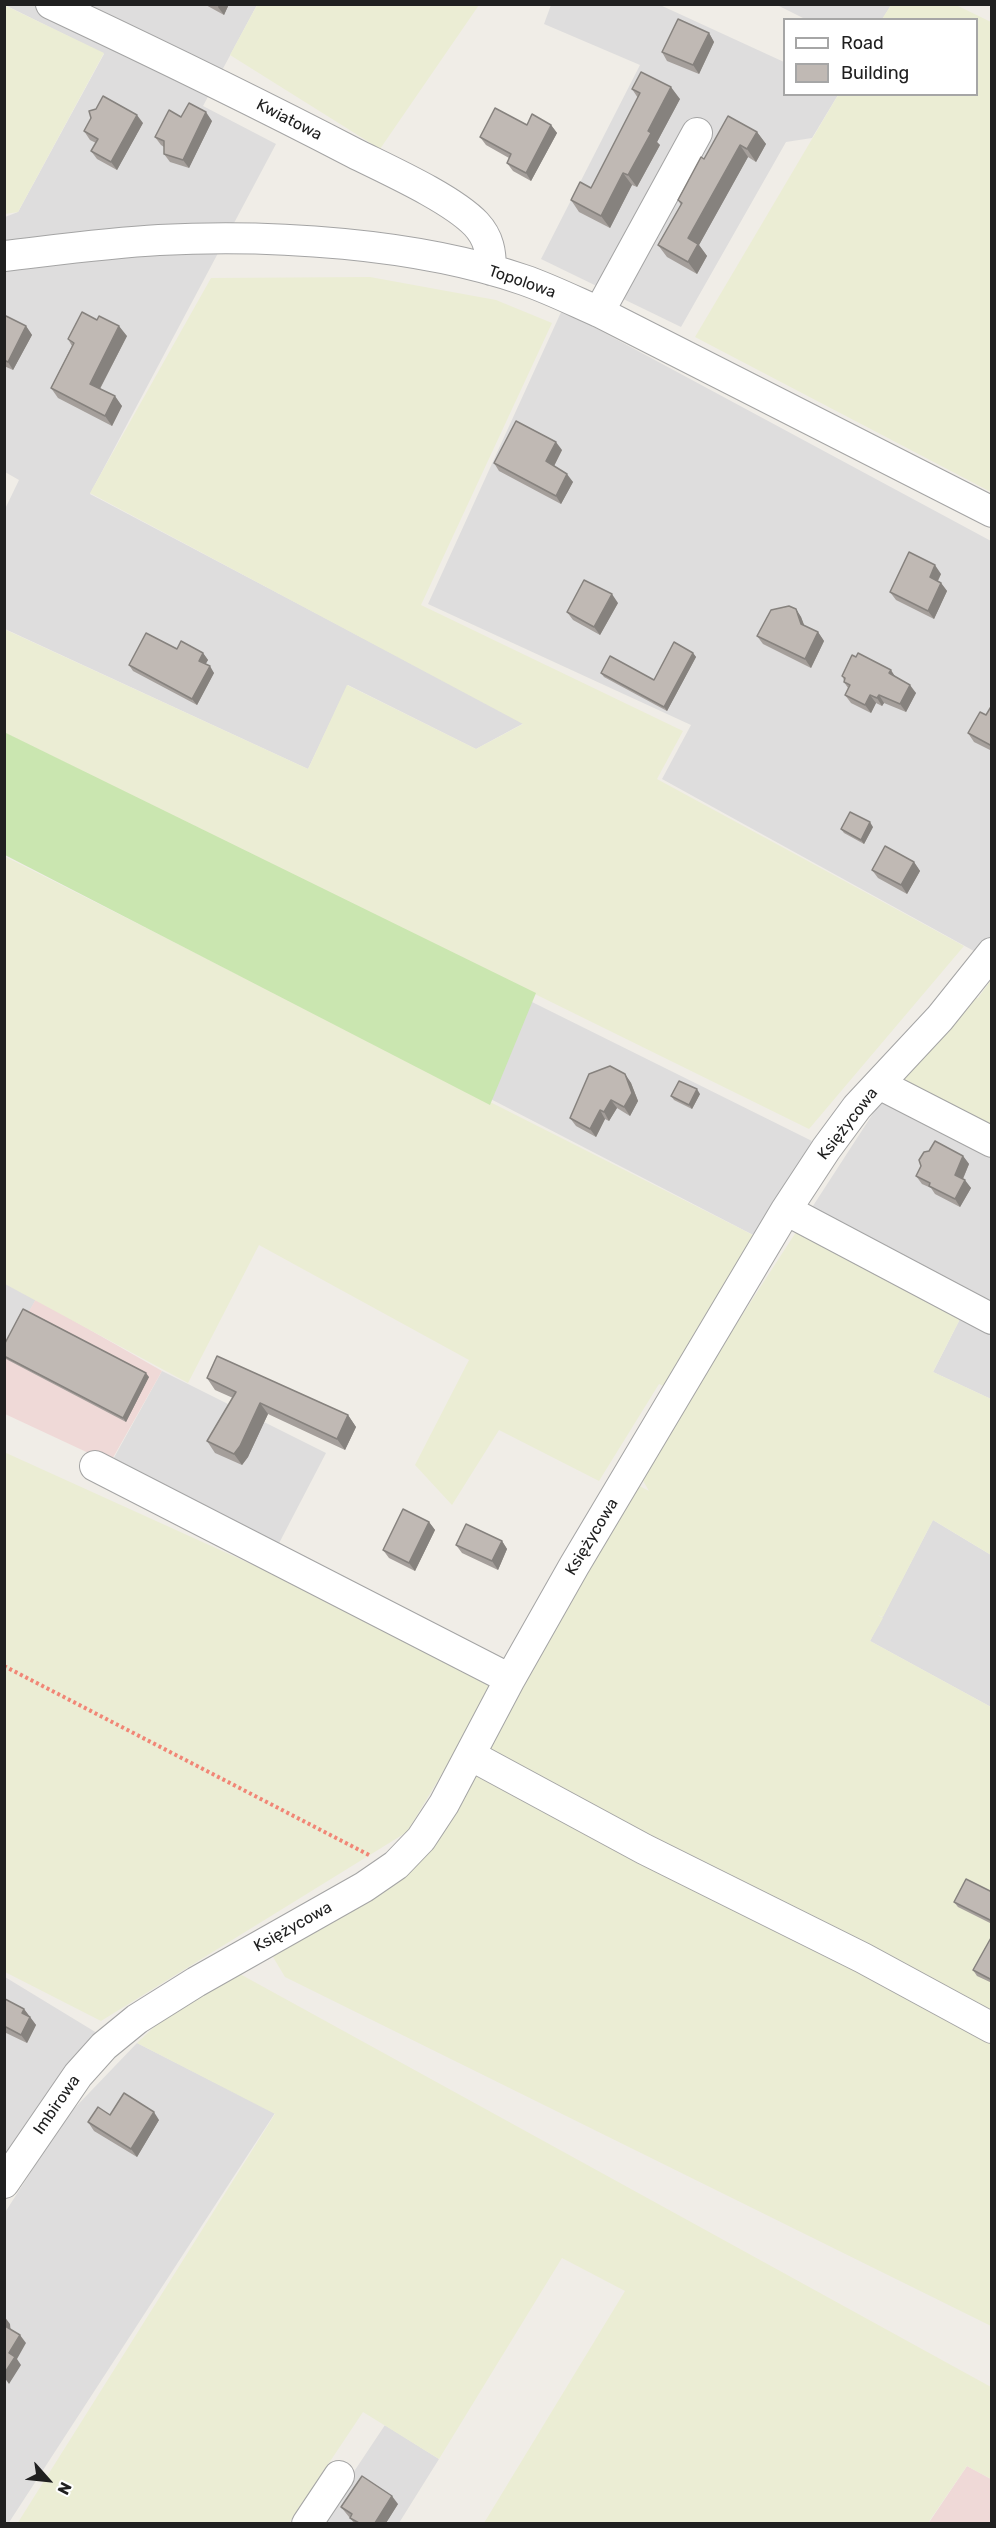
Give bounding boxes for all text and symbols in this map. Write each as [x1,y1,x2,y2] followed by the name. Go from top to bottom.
[783,18,978,96] legend
[841,32,884,54] text: Road
[841,62,909,84] text: Building
[253,95,325,145] street label: Kwiatowa
[486,262,558,302] street label: Topolowa
[814,1084,882,1164] street label: Księżycowa
[562,1495,622,1579] street label: Księżycowa
[251,1898,335,1956] street label: Księżycowa
[30,2072,84,2138] street label: Imbirowa
[18,2450,78,2510] north arrow
[53,2479,76,2498] text: N

